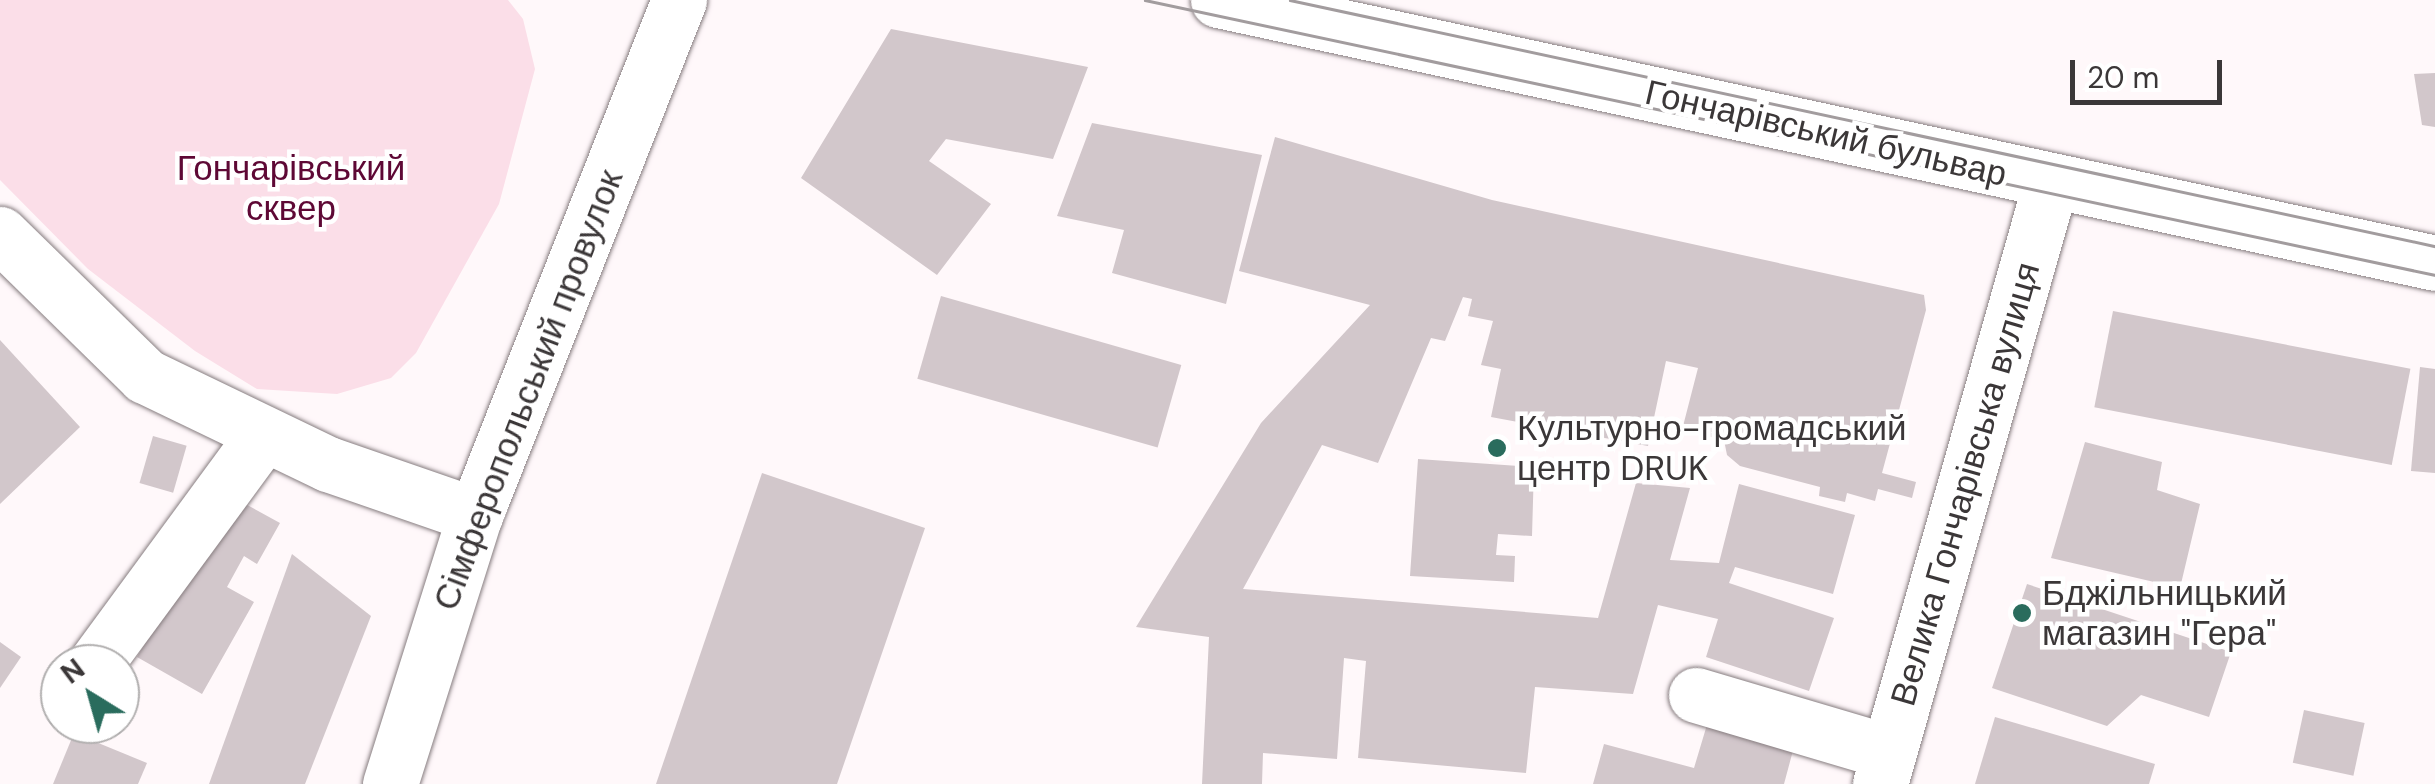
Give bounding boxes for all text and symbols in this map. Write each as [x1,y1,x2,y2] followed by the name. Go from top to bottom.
[2075,40,2228,102] scale bar
[2087,58,2159,97] text: 20 m
[1641,71,2011,195] street label: Гончарівський бульвар
[177,147,405,229] park label: Гончарівський сквер
[425,164,631,616] street label: Сімферопольський провулок
[1882,258,2048,710] street label: Велика Гончарівська вулиця
[1517,407,1907,489] place label: Культурно-громадський центр DRUK
[1486,437,1508,459] marker: Культурно-громадський центр DRUK
[2042,572,2287,654] place label: Бджільницький магазин "Гера"
[2011,602,2033,624] marker: Бджільницький магазин "Гера"
[40,644,140,744] north arrow
[54,650,92,692] text: N

